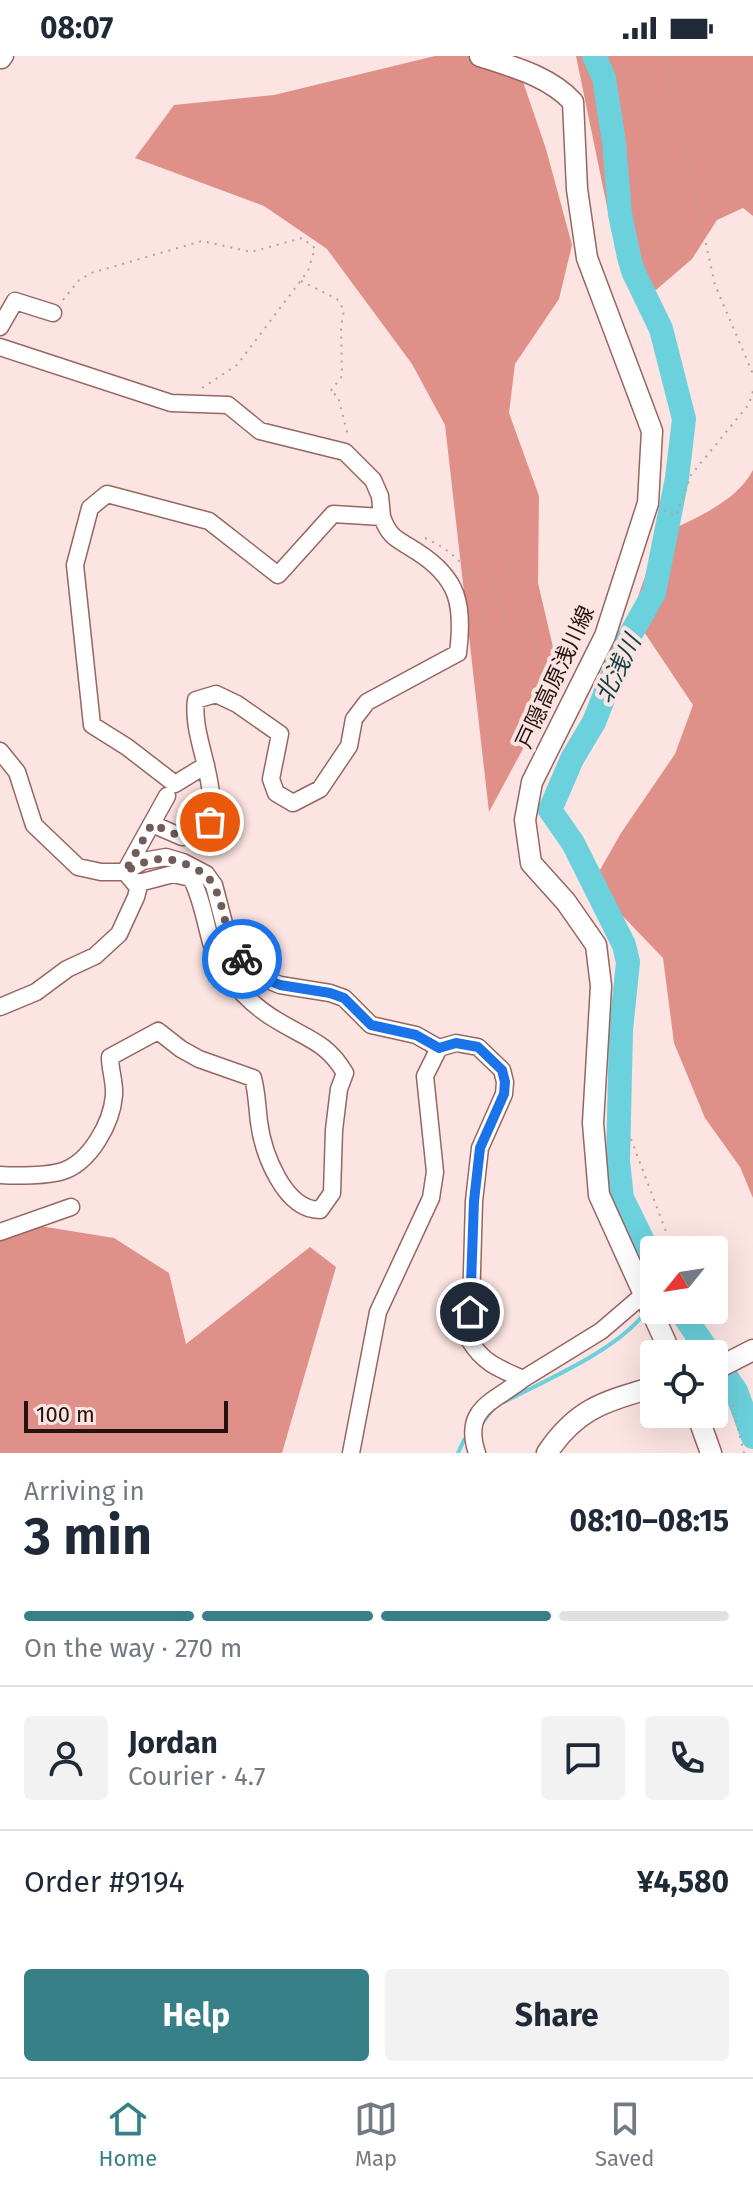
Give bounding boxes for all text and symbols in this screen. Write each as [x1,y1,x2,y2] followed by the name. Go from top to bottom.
[40,10,113,46] text: 08:07
[510,602,600,752] street label: 戸隠高原浅川線
[590,628,648,707] water label: 北浅川
[176,788,244,856] pin
[188,800,232,844] icon: bag
[202,919,282,999] courier
[220,937,264,981] icon: bike
[640,1236,728,1324] north arrow
[640,1236,728,1428] map controls
[436,1278,504,1346] pin
[448,1290,492,1334] icon: home
[640,1340,728,1428] button: locate
[24,1397,228,1433] scale bar
[36,1401,95,1428] text: 100 m
[24,1476,145,1507] text: Arriving in
[570,1503,729,1539] text: 08:10–08:15
[24,1505,152,1568] text: 3 min
[24,1633,242,1664] text: On the way · 270 m
[24,1716,108,1800] button: person
[541,1716,625,1800] button: chat
[645,1716,729,1800] button: phone
[128,1725,218,1761] text: Jordan
[128,1761,266,1792] text: Courier · 4.7
[24,1864,184,1900] text: Order #9194
[637,1864,729,1900] text: ¥4,580
[24,1969,369,2061] button: Help
[385,1969,729,2061] button: Share
[98,2097,157,2172] tab: Home
[354,2097,398,2172] tab: Map
[595,2097,655,2172] tab: Saved

